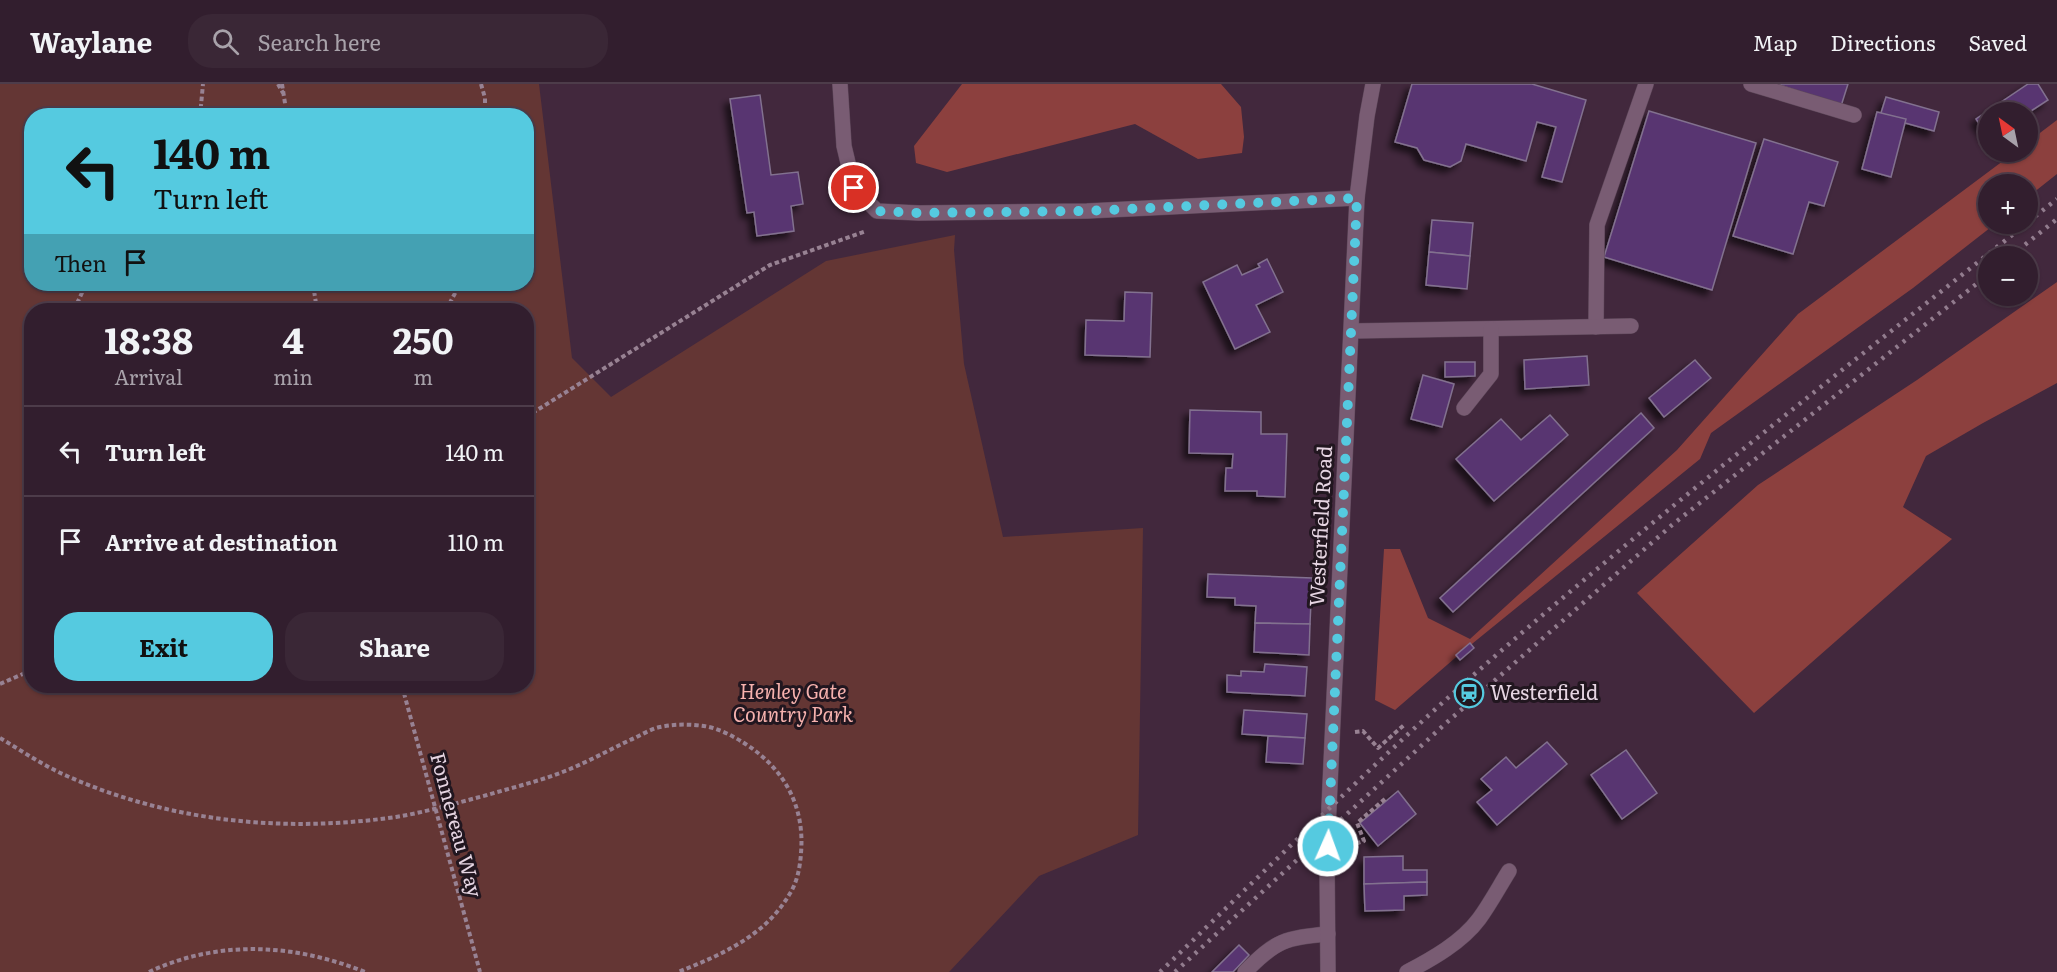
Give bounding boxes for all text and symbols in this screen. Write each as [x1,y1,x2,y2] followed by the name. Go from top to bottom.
[188,14,608,68] search box
[30,20,152,62] text: Waylane
[209,25,242,58] icon: search
[257,25,381,58] text: Search here
[1753,26,1798,57] text: Map
[1831,26,1936,57] text: Directions
[1969,26,2027,57] text: Saved
[1978,102,2038,162] north arrow
[1978,102,2038,306] map controls
[153,120,270,182] text: 140 m
[54,132,132,210] icon: left
[828,162,879,213] pin
[837,171,870,204] icon: arrive
[1978,174,2038,234] button: +
[153,177,268,217] text: Turn left
[54,246,107,279] text: Then
[119,246,152,279] icon: arrive
[1978,246,2038,306] button: −
[104,312,193,365] text: 18:38
[282,312,304,365] text: 4
[393,312,454,365] text: 250
[115,361,183,391] text: Arrival
[273,361,313,391] text: min
[414,361,433,391] text: m
[54,435,87,468] icon: left
[105,435,206,468] text: Turn left
[445,435,504,468] text: 140 m
[1300,445,1338,607] street label: Westerfield Road
[54,525,87,558] icon: arrive
[105,525,338,558] text: Arrive at destination
[448,525,504,558] text: 110 m
[54,612,273,681] button: Exit
[285,612,504,681] button: Share
[733,675,853,728] park label: Henley Gate Country Park
[1490,676,1598,706] place label: Westerfield
[1453,677,1485,709] station icon: Westerfield
[424,749,492,901] street label: Fonnereau Way
[1296,814,1360,878] position arrow

